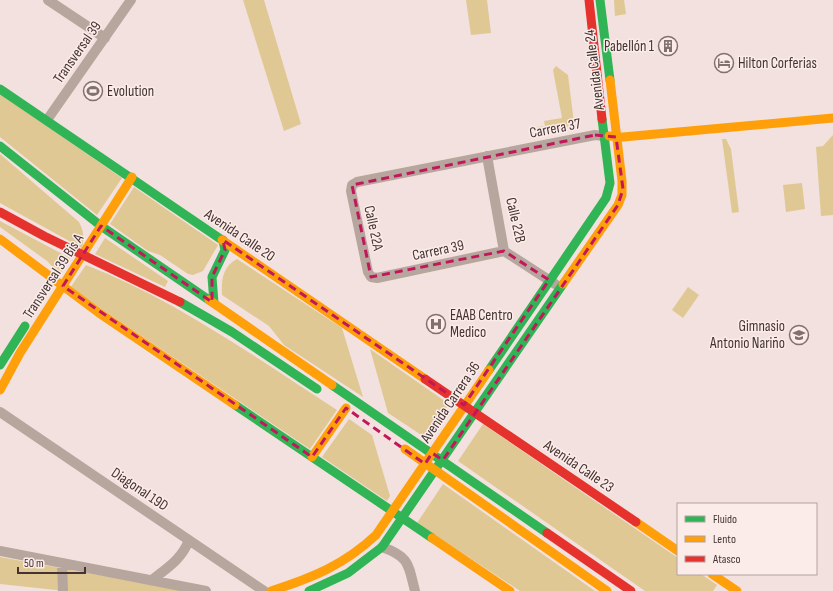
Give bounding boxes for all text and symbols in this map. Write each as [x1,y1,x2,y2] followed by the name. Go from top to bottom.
[49,18,106,87] street label: Transversal 39
[580,29,609,112] street label: Avenida Calle 24
[657,35,679,57] building icon: Pabellón 1
[604,37,655,56] place label: Pabellón 1
[713,52,735,74] hotel icon: Hilton Corferias
[738,54,817,73] place label: Hilton Corferias
[82,80,104,102] sports icon: Evolution
[107,82,154,101] place label: Evolution
[528,114,582,143] street label: Carrera 37
[501,196,530,245] street label: Calle 22B
[200,204,279,266] street label: Avenida Calle 20
[359,204,388,253] street label: Calle 22A
[19,230,88,322] street label: Transversal 39 Bis A
[411,236,466,265] street label: Carrera 39
[450,306,513,342] place label: EAAB Centro Medico
[425,313,447,335] hospital icon: EAAB Centro Medico
[709,317,785,353] place label: Gimnasio Antonio Nariño
[788,324,810,346] school or university icon: Gimnasio Antonio Nariño
[416,358,485,447] street label: Avenida Carrera 36
[539,435,618,497] street label: Avenida Calle 23
[108,463,172,515] street label: Diagonal 19D
[677,503,817,575] legend
[713,512,737,527] text: Fluido
[713,532,736,547] text: Lento
[18,549,85,575] scale bar
[712,552,740,567] text: Atasco
[24,556,44,571] text: 50 m

